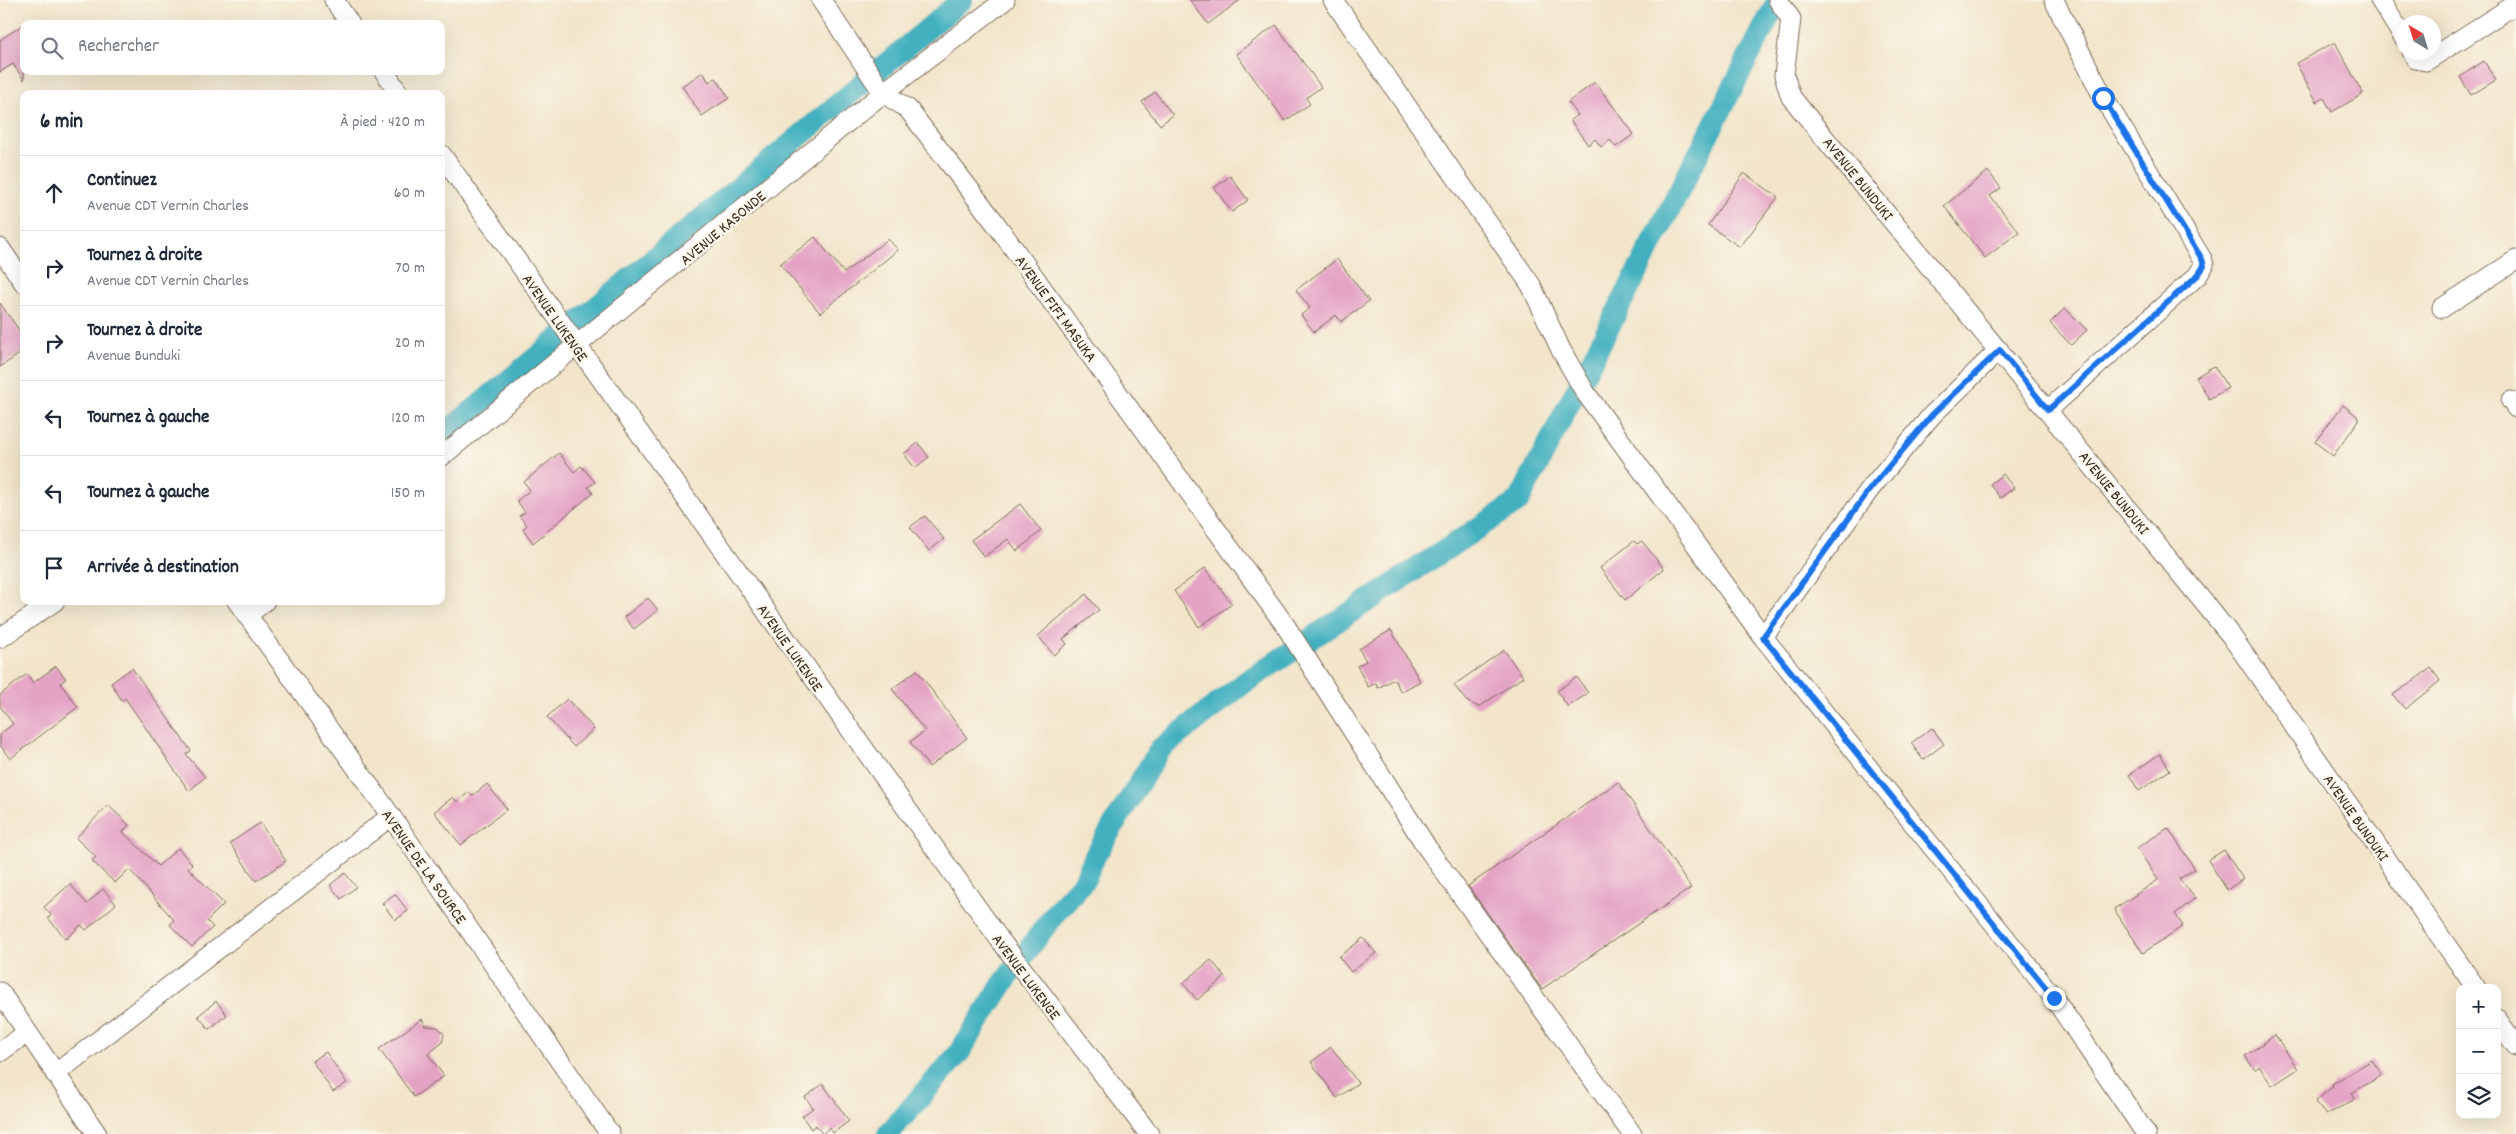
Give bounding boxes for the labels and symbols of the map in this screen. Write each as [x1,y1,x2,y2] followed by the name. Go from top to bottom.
[2396,15,2441,60] north arrow
[2092,87,2115,110] route start
[1816,133,1898,226] street label: AVENUE BUNDUKI
[676,186,772,272] street label: AVENUE KASONDE
[1008,251,1102,368] street label: AVENUE FIFI MASUKA
[515,270,593,368] street label: AVENUE LUKENGE
[2072,447,2154,540] street label: AVENUE BUNDUKI
[750,600,828,698] street label: AVENUE LUKENGE
[2316,770,2394,867] street label: AVENUE BUNDUKI
[375,805,472,930] street label: AVENUE DE LA SOURCE
[985,930,1065,1026] street label: AVENUE LUKENGE
[2043,987,2066,1010] route end

